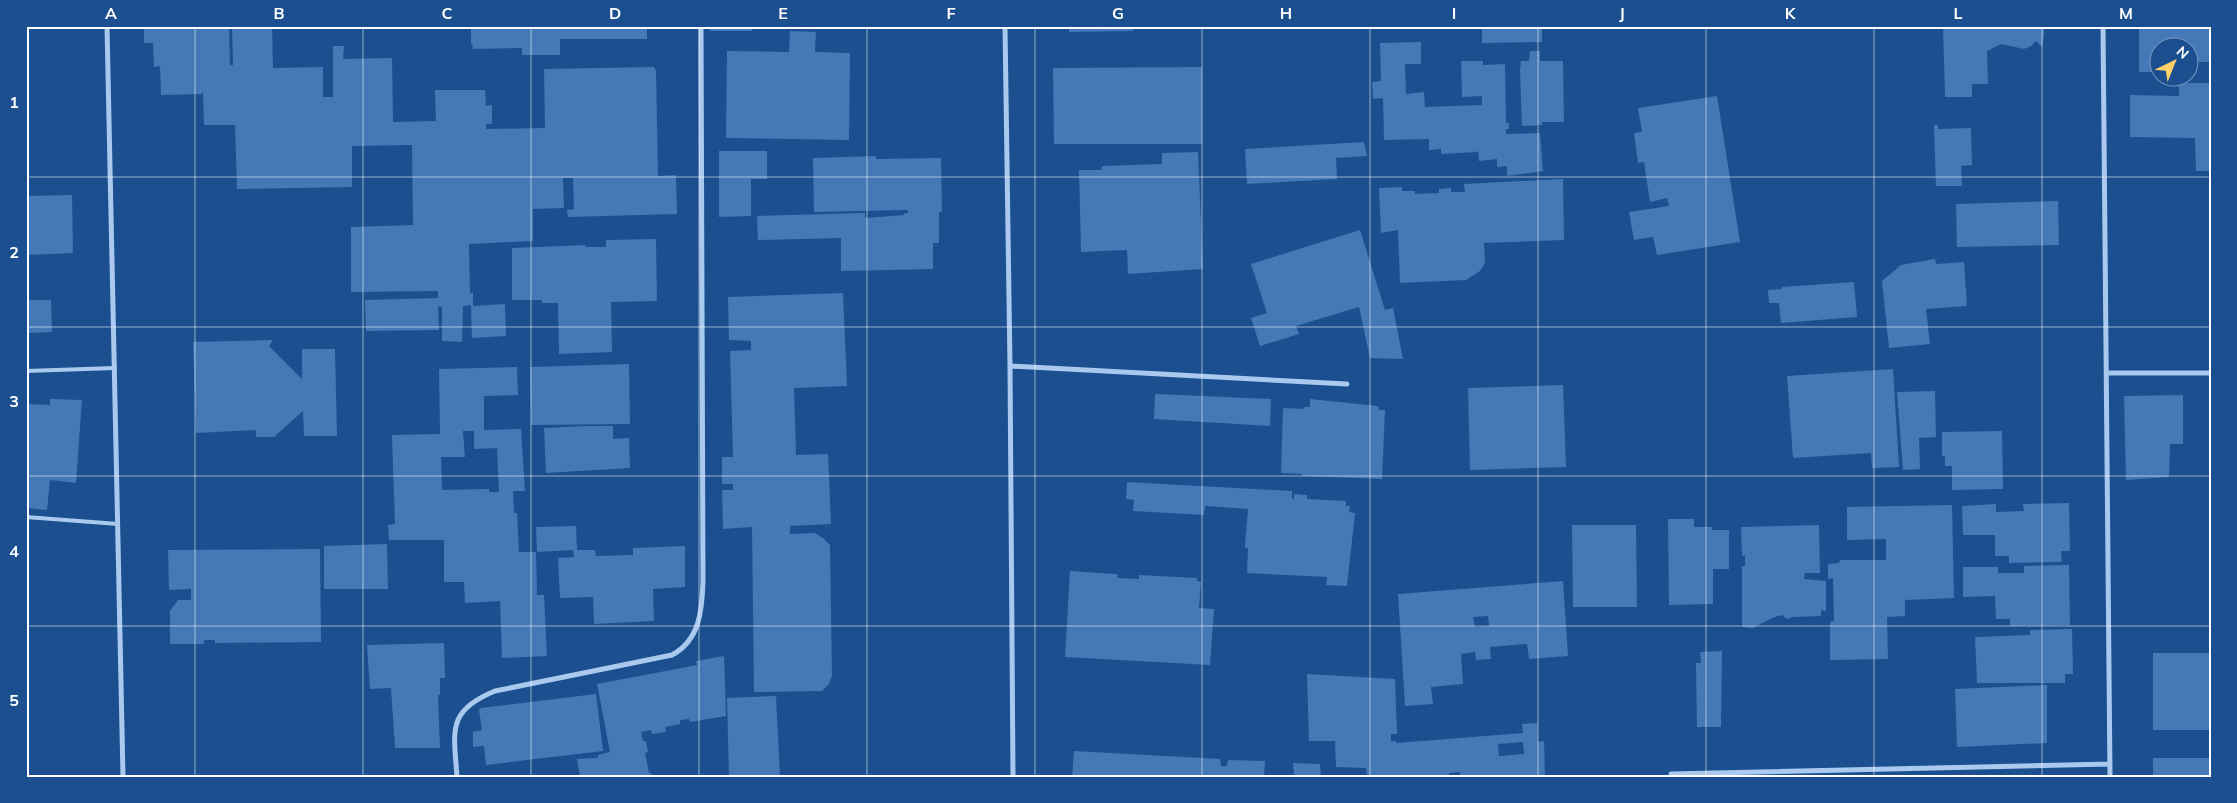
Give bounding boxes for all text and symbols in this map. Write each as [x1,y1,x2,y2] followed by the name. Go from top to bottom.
[105,3,117,23] text: A
[273,3,285,23] text: B
[442,3,453,23] text: C
[609,3,621,23] text: D
[778,3,788,23] text: E
[946,3,956,23] text: F
[1112,3,1124,23] text: G
[1280,3,1292,23] text: H
[1452,3,1456,23] text: I
[1619,3,1625,23] text: J
[1785,3,1797,23] text: K
[1954,3,1963,23] text: L
[2119,3,2133,23] text: M
[2150,38,2200,88] north arrow
[2173,42,2193,63] text: N
[9,92,19,112] text: 1
[9,242,19,262] text: 2
[9,391,19,411] text: 3
[9,541,19,561] text: 4
[9,690,19,710] text: 5

